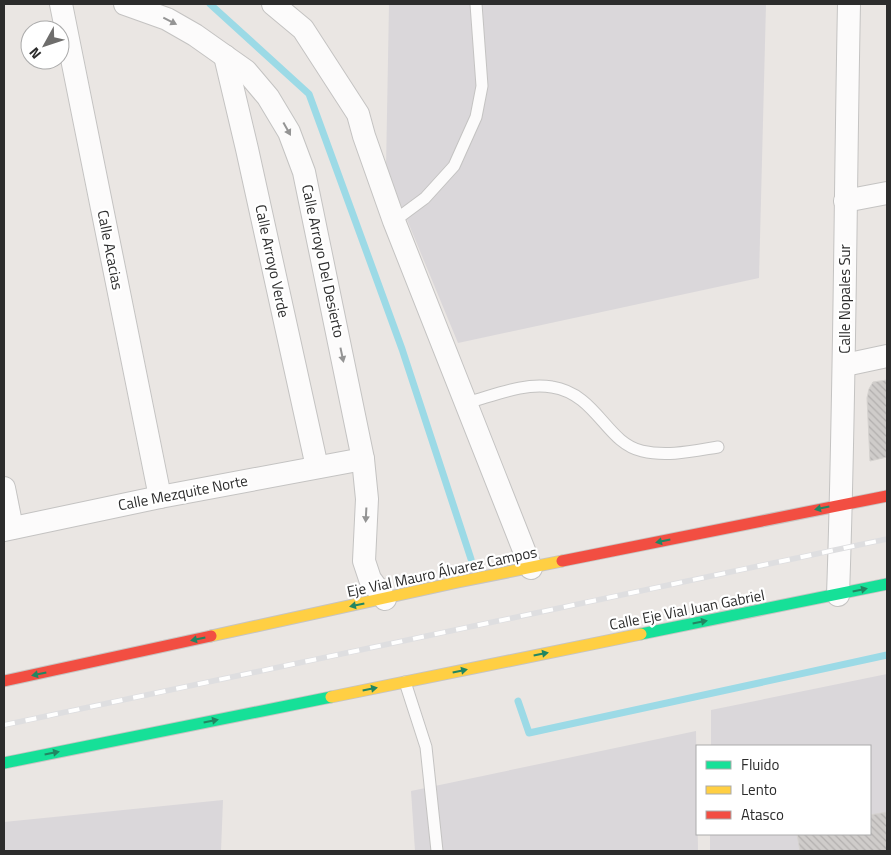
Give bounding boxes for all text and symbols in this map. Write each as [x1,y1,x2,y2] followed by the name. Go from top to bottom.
[163,17,177,25] one-way arrow
[20,20,70,70] north arrow
[23,43,46,64] text: N
[283,122,291,137] one-way arrow
[296,182,351,340] street label: Calle Arroyo Del Desierto
[249,202,296,320] street label: Calle Arroyo Verde
[92,208,129,292] street label: Calle Acacias
[833,244,856,354] street label: Calle Nopales Sur
[338,347,346,362] one-way arrow
[116,469,250,516] street label: Calle Mezquite Norte
[814,505,830,513] one-way arrow
[362,507,370,523] one-way arrow
[655,537,671,545] one-way arrow
[345,540,539,603] street label: Eje Vial Mauro Álvarez Campos
[607,583,766,636] street label: Calle Eje Vial Juan Gabriel
[852,586,867,594] one-way arrow
[349,601,364,609] one-way arrow
[693,618,709,626] one-way arrow
[190,635,206,643] one-way arrow
[534,650,550,658] one-way arrow
[453,667,468,675] one-way arrow
[31,670,47,678] one-way arrow
[363,685,379,693] one-way arrow
[203,717,219,725] one-way arrow
[696,745,871,835] legend
[44,749,59,757] one-way arrow
[741,753,780,776] text: Fluido
[741,778,777,801] text: Lento
[741,803,784,826] text: Atasco

